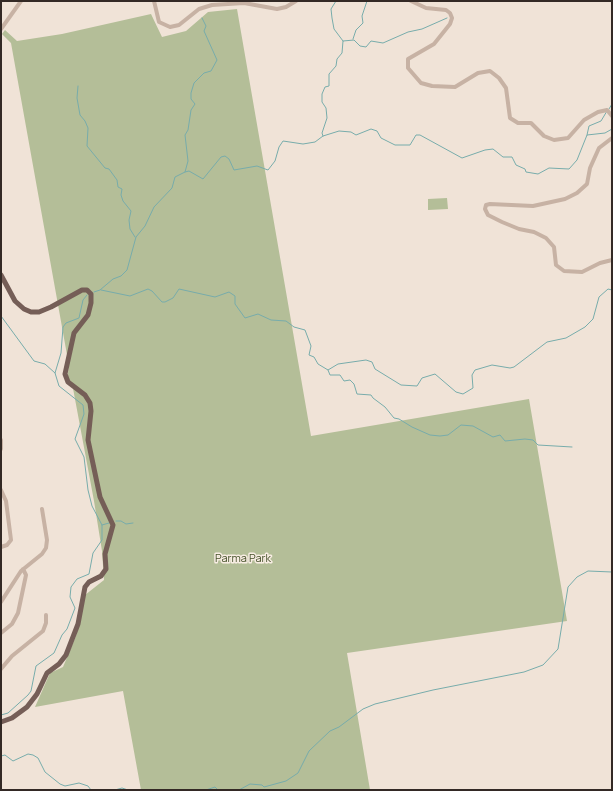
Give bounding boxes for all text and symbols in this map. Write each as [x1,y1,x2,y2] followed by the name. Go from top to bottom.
[215,552,271,566] park label: Parma Park

